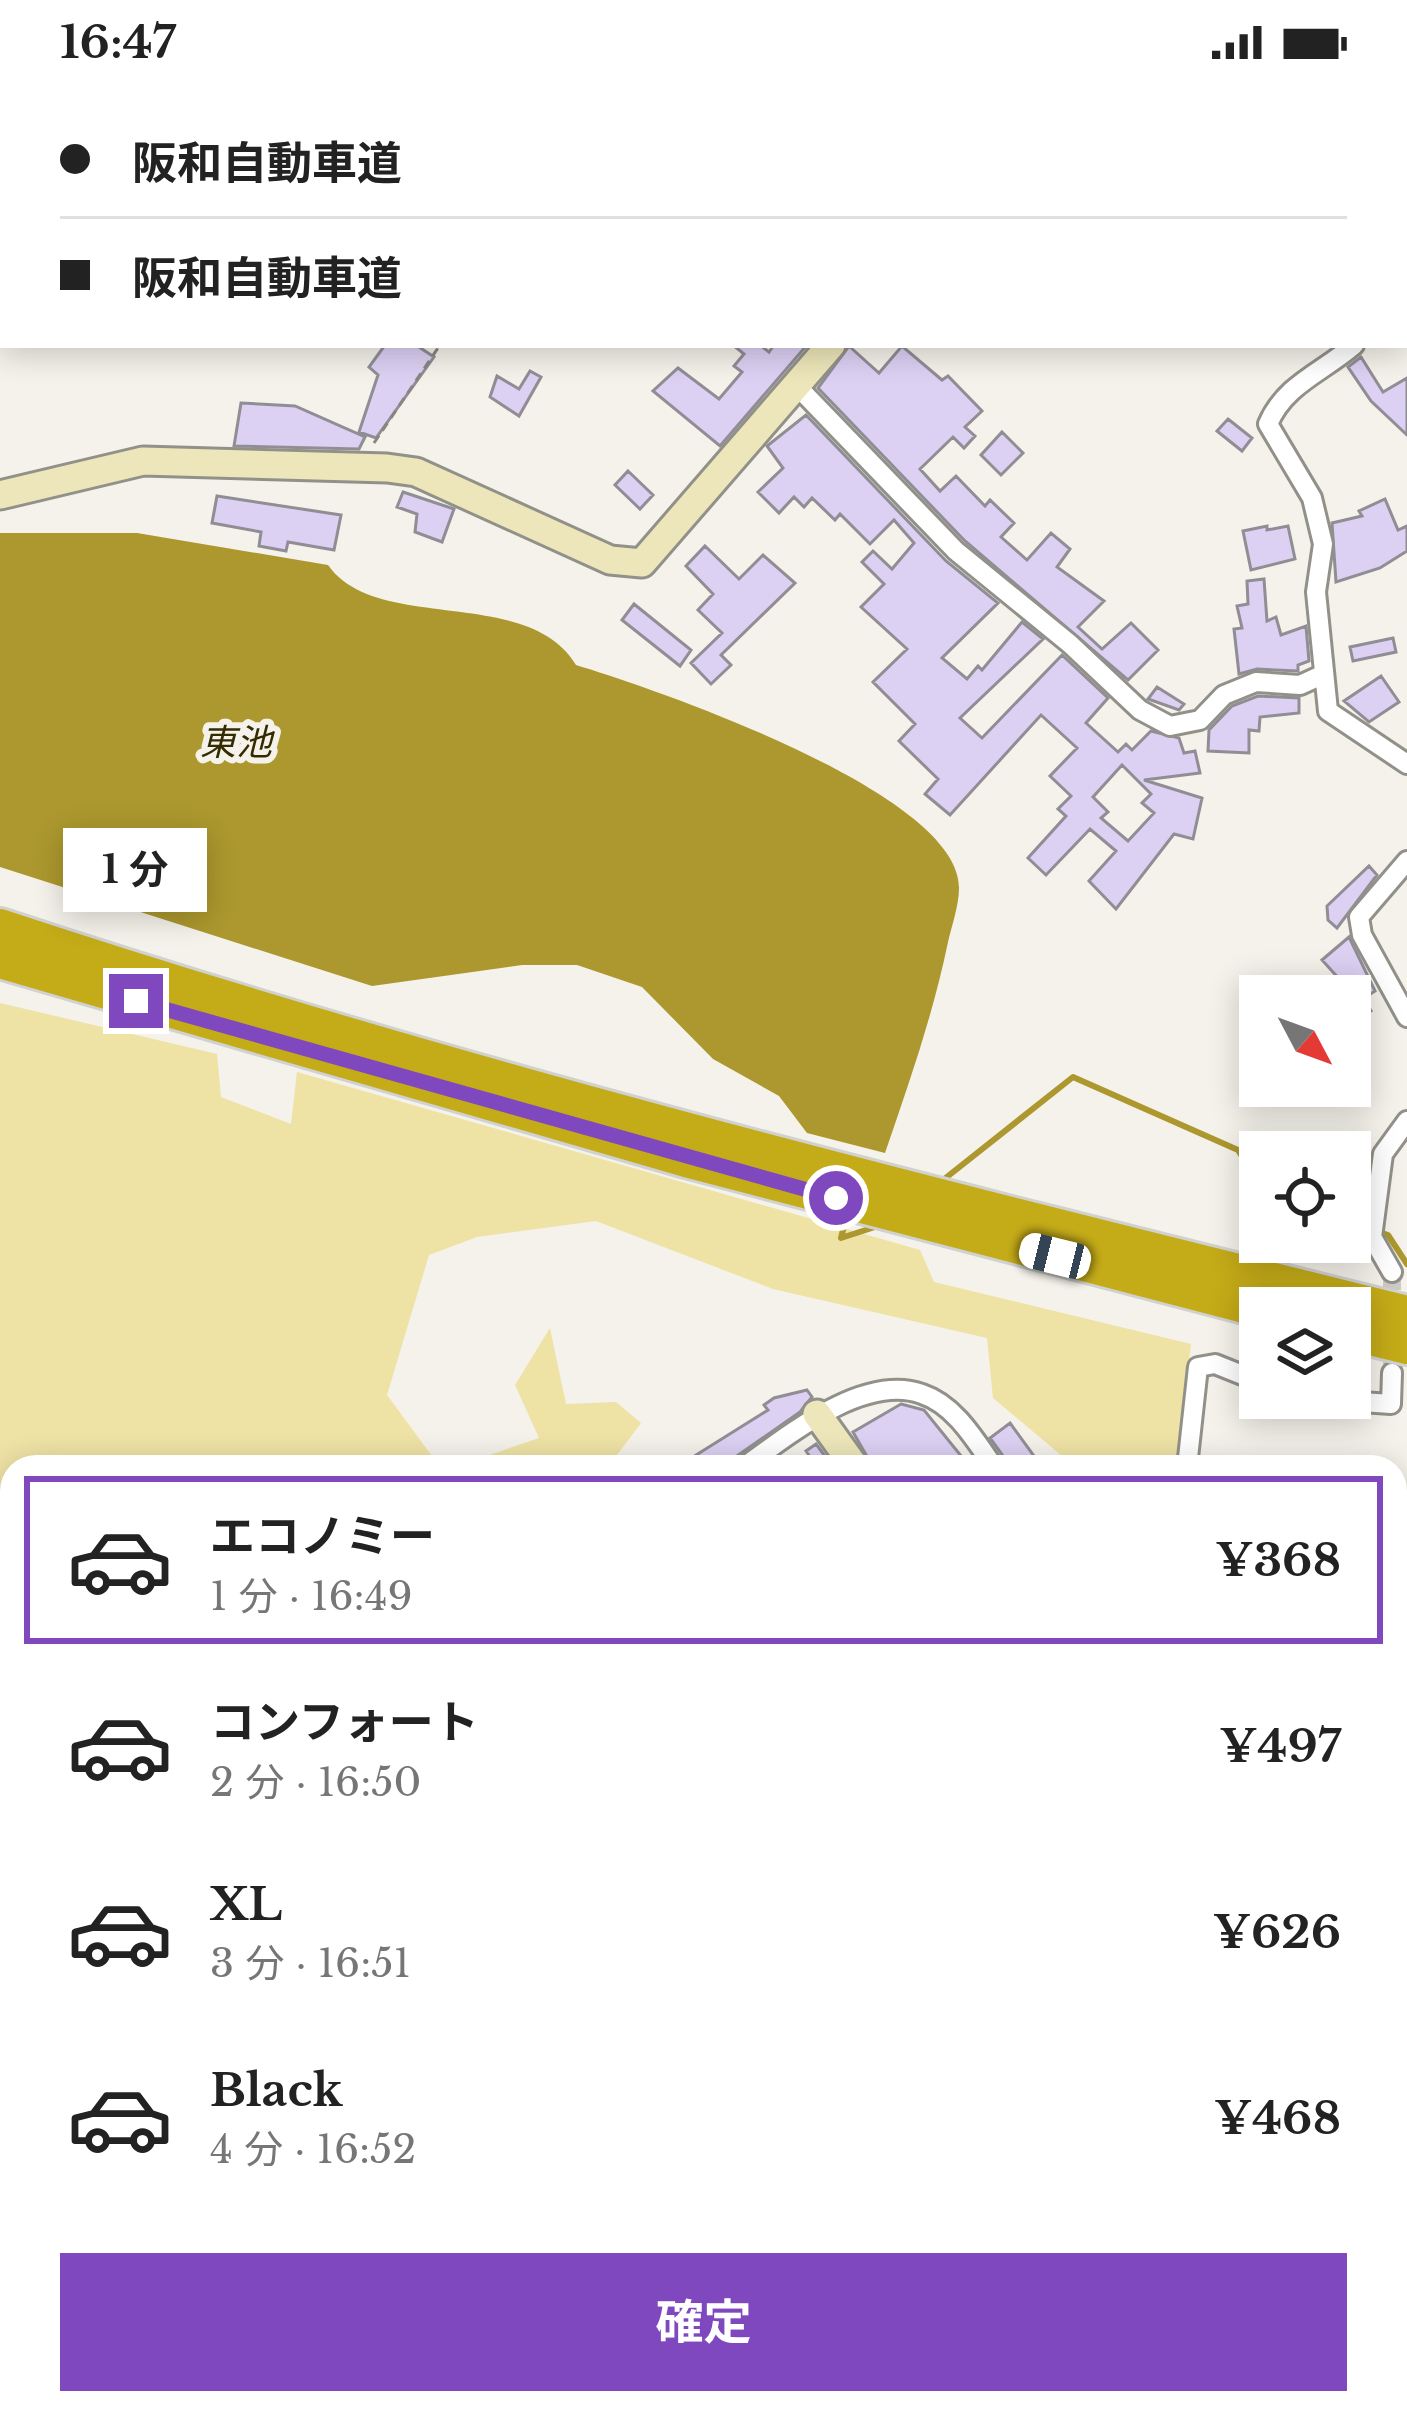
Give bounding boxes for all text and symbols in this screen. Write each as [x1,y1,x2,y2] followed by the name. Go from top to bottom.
[60,14,176,70] text: 16:47
[132,135,402,191] text: 阪和自動車道
[132,250,402,306] text: 阪和自動車道
[200,720,275,765] water label: 東池
[64,827,208,911] callout: 1 分
[102,845,168,894] text: 1 分
[109,974,163,1028] route end
[1239,975,1371,1107] north arrow
[1239,975,1371,1419] map controls
[1239,1131,1371,1263] button: locate
[809,1171,863,1225] route start
[1016,1230,1094,1282] car
[1239,1287,1371,1419] button: layers
[66,1506,174,1614] icon: car
[210,1508,435,1564] text: エコノミー
[1215,1532,1341,1588] text: ¥368
[210,1572,413,1621] text: 1 分 · 16:49
[66,1692,174,1800] icon: car
[210,1694,479,1750] text: コンフォート
[1219,1718,1341,1774] text: ¥497
[210,1758,421,1807] text: 2 分 · 16:50
[210,1876,282,1932] text: XL
[66,1878,174,1986] icon: car
[1213,1904,1341,1960] text: ¥626
[210,1939,411,1988] text: 3 分 · 16:51
[210,2062,343,2118] text: Black
[66,2064,174,2172] icon: car
[1214,2090,1341,2146] text: ¥468
[210,2125,416,2174] text: 4 分 · 16:52
[60,2253,1347,2391] button: 確定

